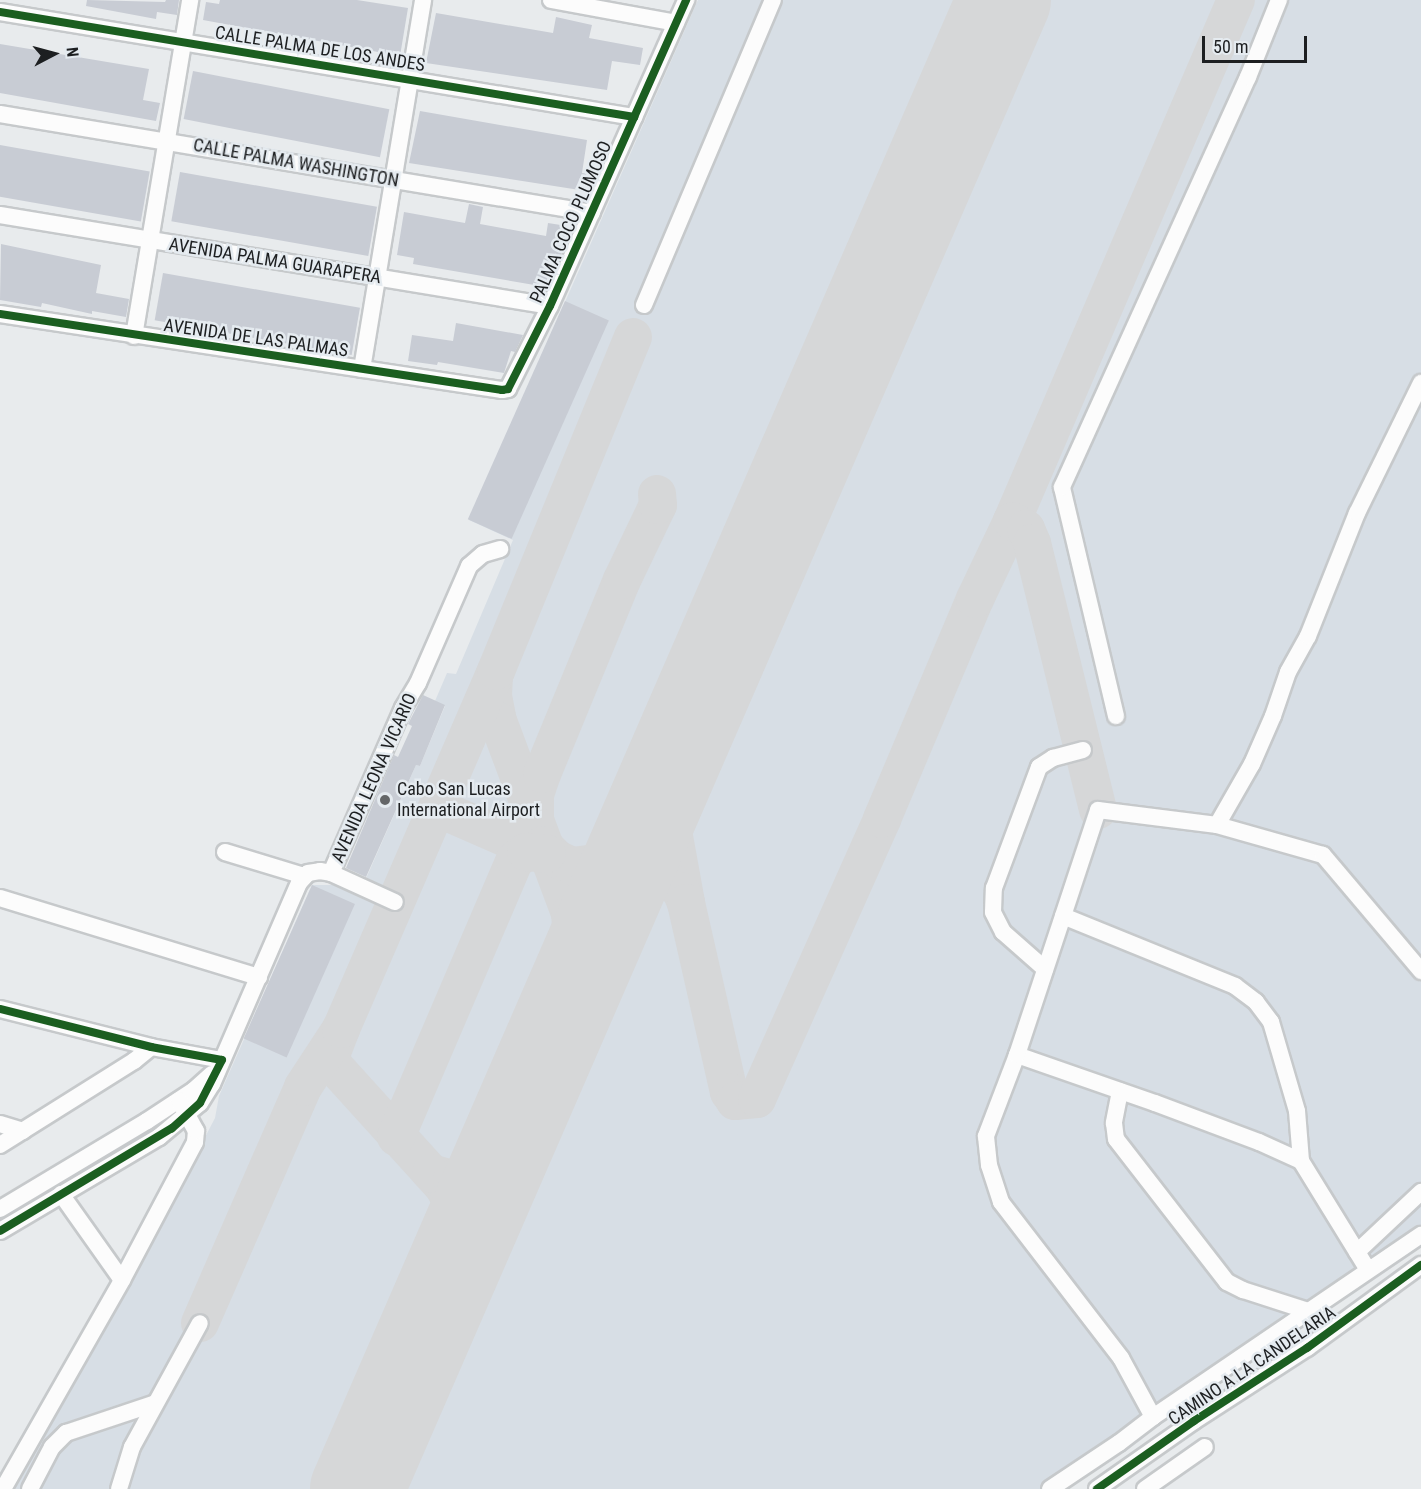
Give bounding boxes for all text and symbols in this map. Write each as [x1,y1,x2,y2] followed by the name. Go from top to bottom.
[213,22,427,76] street label: CALLE PALMA DE LOS ANDES
[24,24,84,84] north arrow
[1205,24,1310,62] scale bar
[1213,36,1248,57] text: 50 m
[62,46,82,58] text: N
[192,134,400,192] street label: CALLE PALMA WASHINGTON
[526,138,616,306] street label: PALMA COCO PLUMOSO
[167,234,383,288] street label: AVENIDA PALMA GUARAPERA
[162,314,350,362] street label: AVENIDA DE LAS PALMAS
[327,690,421,866] street label: AVENIDA LEONA VICARIO
[397,779,540,822] place label: Cabo San Lucas International Airport
[378,793,392,807] marker: Cabo San Lucas International Airport
[1164,1302,1340,1430] street label: CAMINO A LA CANDELARIA

